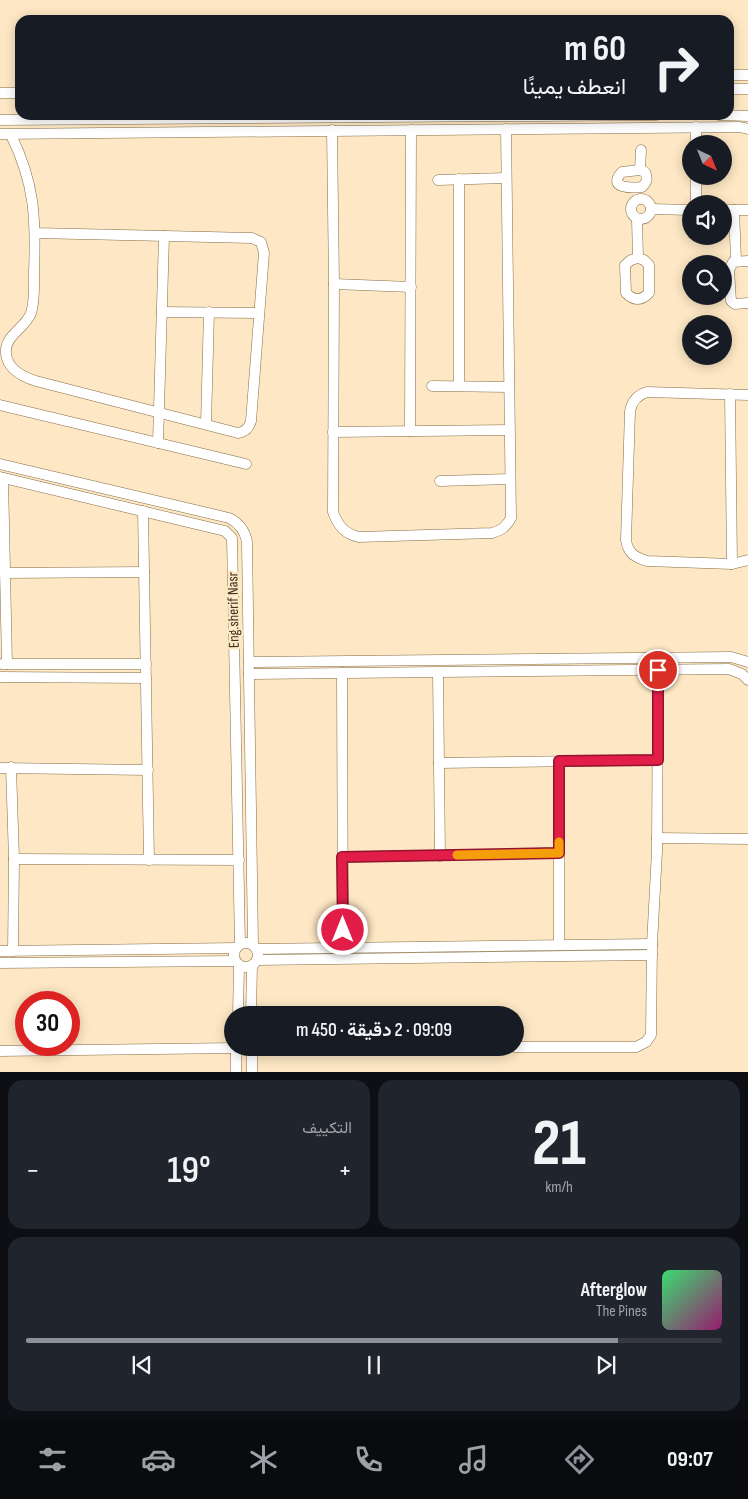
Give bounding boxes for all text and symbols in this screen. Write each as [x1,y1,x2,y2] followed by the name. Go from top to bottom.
[564,28,626,71] text: 60 m
[644,35,709,100] icon: right
[523,74,626,101] text: انعطف يمينًا
[682,135,732,185] north arrow
[682,135,732,365] map controls
[682,195,732,245] button: sound
[682,255,732,305] button: search
[682,315,732,365] button: layers
[223,571,244,648] street label: Eng.sherif Nasr
[637,649,679,691] pin
[644,656,672,684] icon: arrive
[316,903,368,955] position arrow
[15,991,80,1056] speed limit sign: 30
[296,1019,452,1042] text: 09:09 · 2 دقيقة · 450 m
[532,1106,586,1184] text: 21
[302,1119,352,1138] text: التكييف
[167,1148,211,1193] text: 19°
[26,1154,40,1187] text: −
[338,1154,352,1187] text: +
[545,1178,573,1197] text: km/h
[581,1279,647,1302] text: Afterglow
[596,1302,647,1321] text: The Pines
[128,1351,156,1379] icon: previous
[360,1351,388,1379] icon: pause
[592,1351,620,1379] icon: next
[35,1442,70,1477] icon: filters
[141,1442,176,1477] icon: car
[246,1442,281,1477] icon: climate
[351,1442,386,1477] icon: phone
[456,1442,491,1477] icon: music
[562,1442,597,1477] icon: directions
[667,1446,713,1473] text: 09:07

